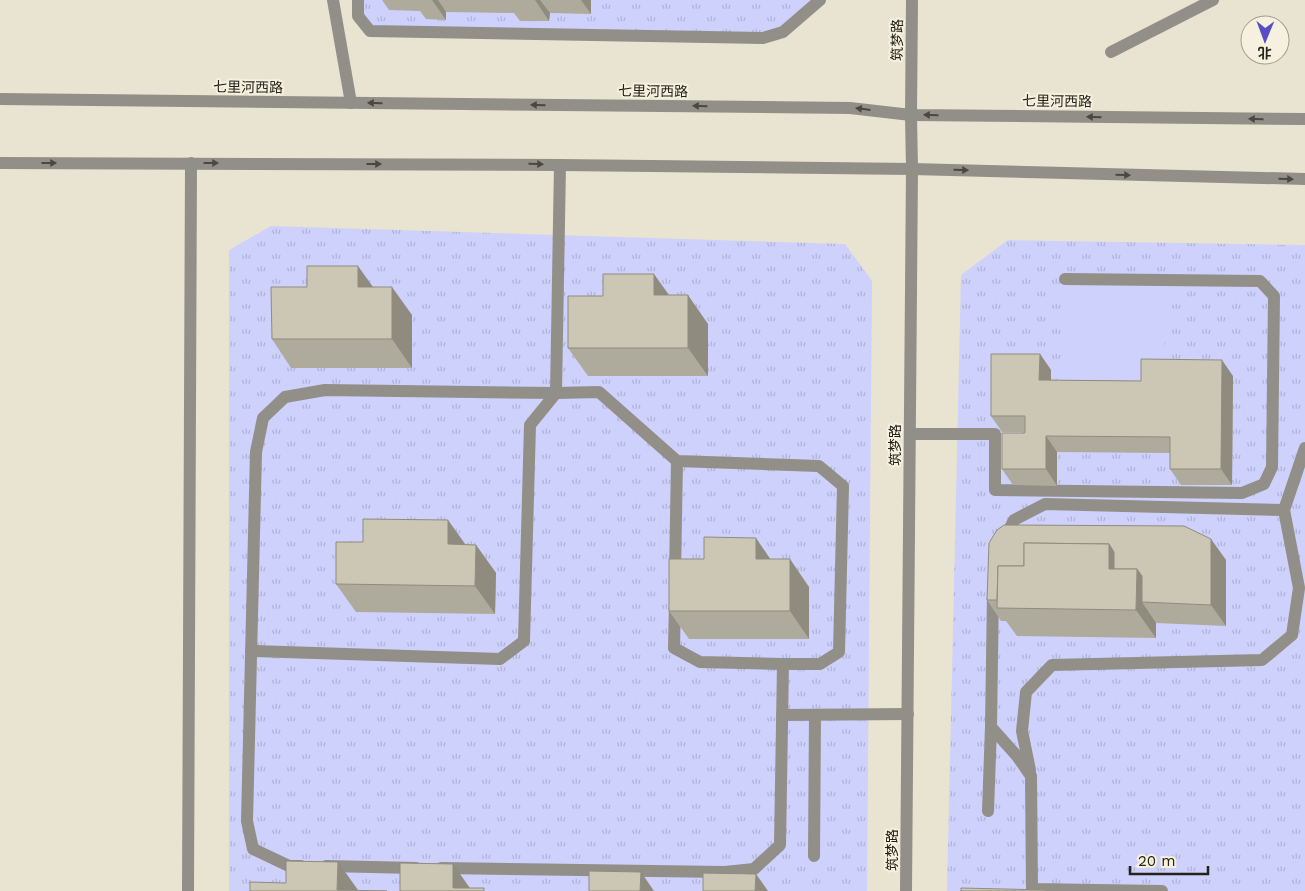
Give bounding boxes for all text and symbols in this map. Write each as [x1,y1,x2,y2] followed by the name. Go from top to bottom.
[1240,15,1290,65] north arrow
[889,19,905,61] street label: 筑梦路
[1258,45,1272,61] text: 北
[213,78,283,96] street label: 七里河西路
[618,82,688,100] street label: 七里河西路
[1022,92,1092,110] street label: 七里河西路
[367,99,383,107] one-way arrow
[529,100,545,108] one-way arrow
[692,102,708,110] one-way arrow
[854,105,870,113] one-way arrow
[923,111,939,119] one-way arrow
[1086,113,1102,121] one-way arrow
[1248,114,1264,122] one-way arrow
[41,159,57,167] one-way arrow
[203,159,219,167] one-way arrow
[366,160,382,168] one-way arrow
[528,161,544,169] one-way arrow
[953,167,969,175] one-way arrow
[1116,171,1132,179] one-way arrow
[1278,175,1294,183] one-way arrow
[887,424,903,466] street label: 筑梦路
[884,829,900,871] street label: 筑梦路
[1130,844,1208,876] scale bar
[1138,852,1176,870] text: 20 m

